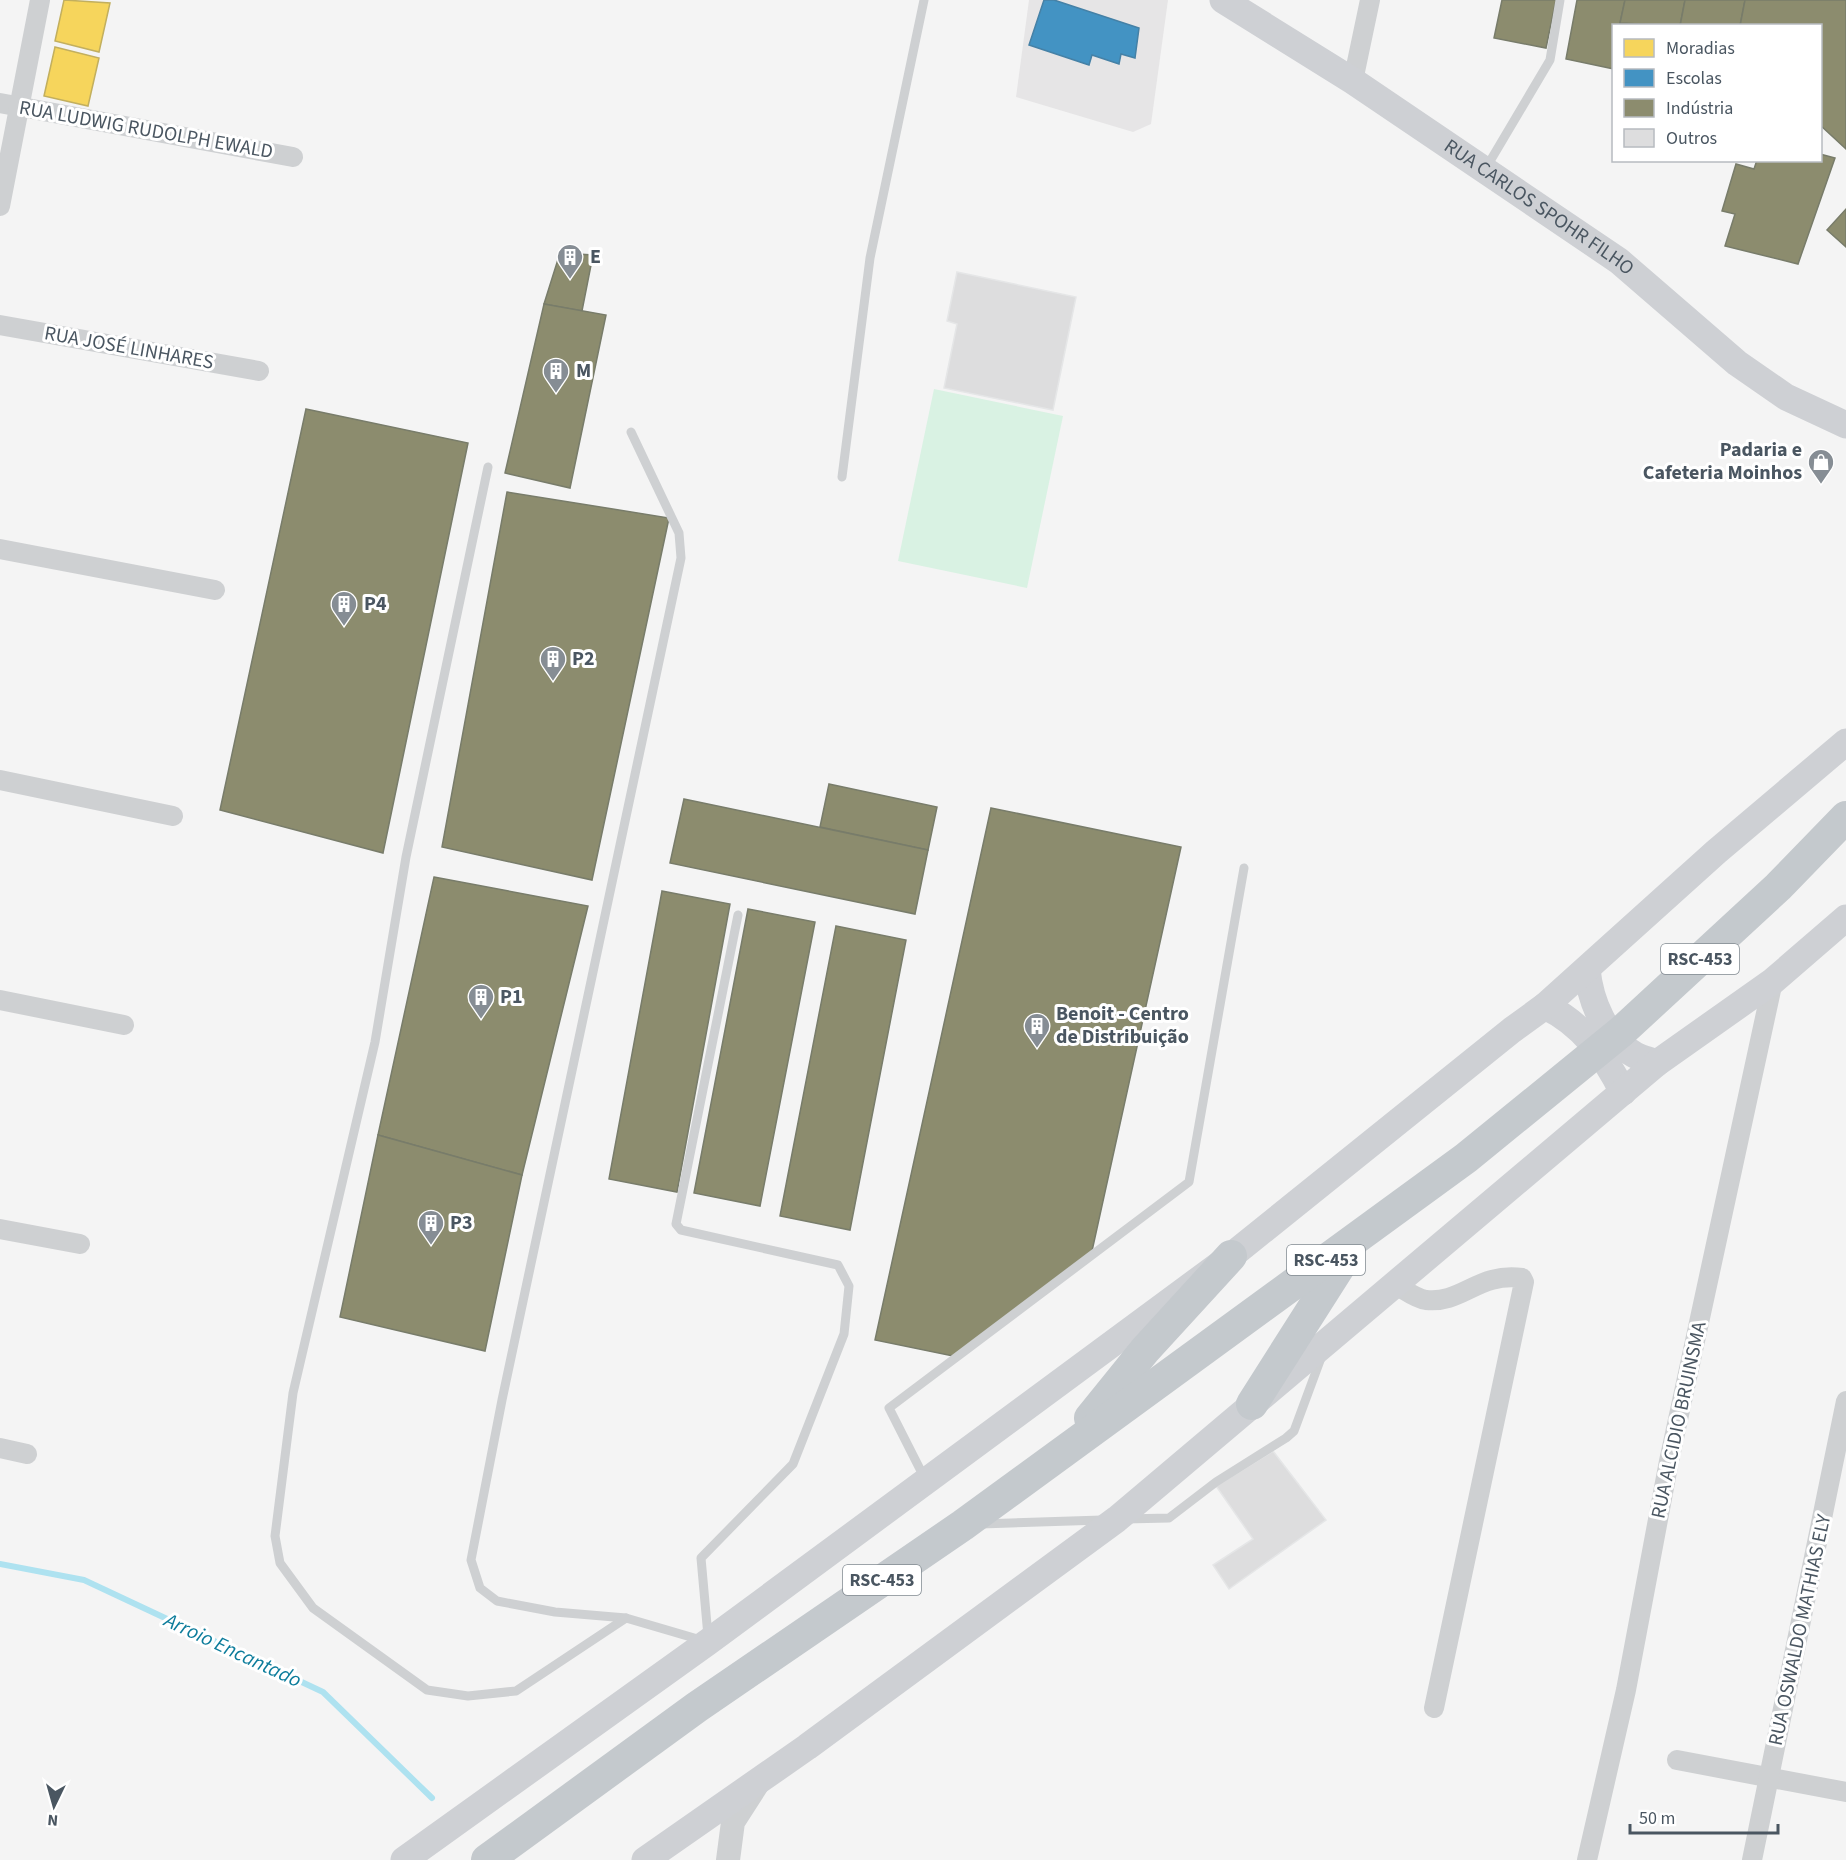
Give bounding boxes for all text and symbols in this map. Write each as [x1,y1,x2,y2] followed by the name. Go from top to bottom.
[1612,24,1822,162] legend
[1666,36,1735,61] text: Moradias
[1666,66,1722,91] text: Escolas
[17,94,275,166] street label: RUA LUDWIG RUDOLPH EWALD
[1666,96,1733,121] text: Indústria
[1666,126,1717,151] text: Outros
[1438,132,1640,282] street label: RUA CARLOS SPOHR FILHO
[555,242,585,280] building icon: E
[590,243,601,271] place label: E
[42,319,216,377] street label: RUA JOSÉ LINHARES
[541,356,571,394] building icon: M
[576,357,591,385] place label: M
[1643,436,1802,487] place label: Padaria e Cafeteria Moinhos
[1806,447,1836,485] shop icon: Padaria e Cafeteria Moinhos
[329,589,359,627] building icon: P4
[364,590,387,618] place label: P4
[538,644,568,682] building icon: P2
[572,645,594,673] place label: P2
[1661,944,1739,974] road number: RSC-453
[466,982,496,1020] building icon: P1
[500,983,522,1011] place label: P1
[1056,1000,1189,1051] place label: Benoit - Centro de Distribuição
[1022,1011,1052,1049] building icon: Benoit - Centro de Distribuição
[416,1208,446,1246] building icon: P3
[450,1209,472,1237] place label: P3
[1287,1245,1365,1275] road number: RSC-453
[1644,1319,1714,1521] street label: RUA ALCIDIO BRUINSMA
[1762,1511,1838,1748] street label: RUA OSWALDO MATHIAS ELY
[843,1565,921,1595] road number: RSC-453
[158,1604,307,1695] water label: Arroio Encantado
[24,1776,84,1836] north arrow
[1630,1797,1778,1835] scale bar
[1639,1806,1675,1831] text: 50 m
[47,1809,59,1831] text: N

